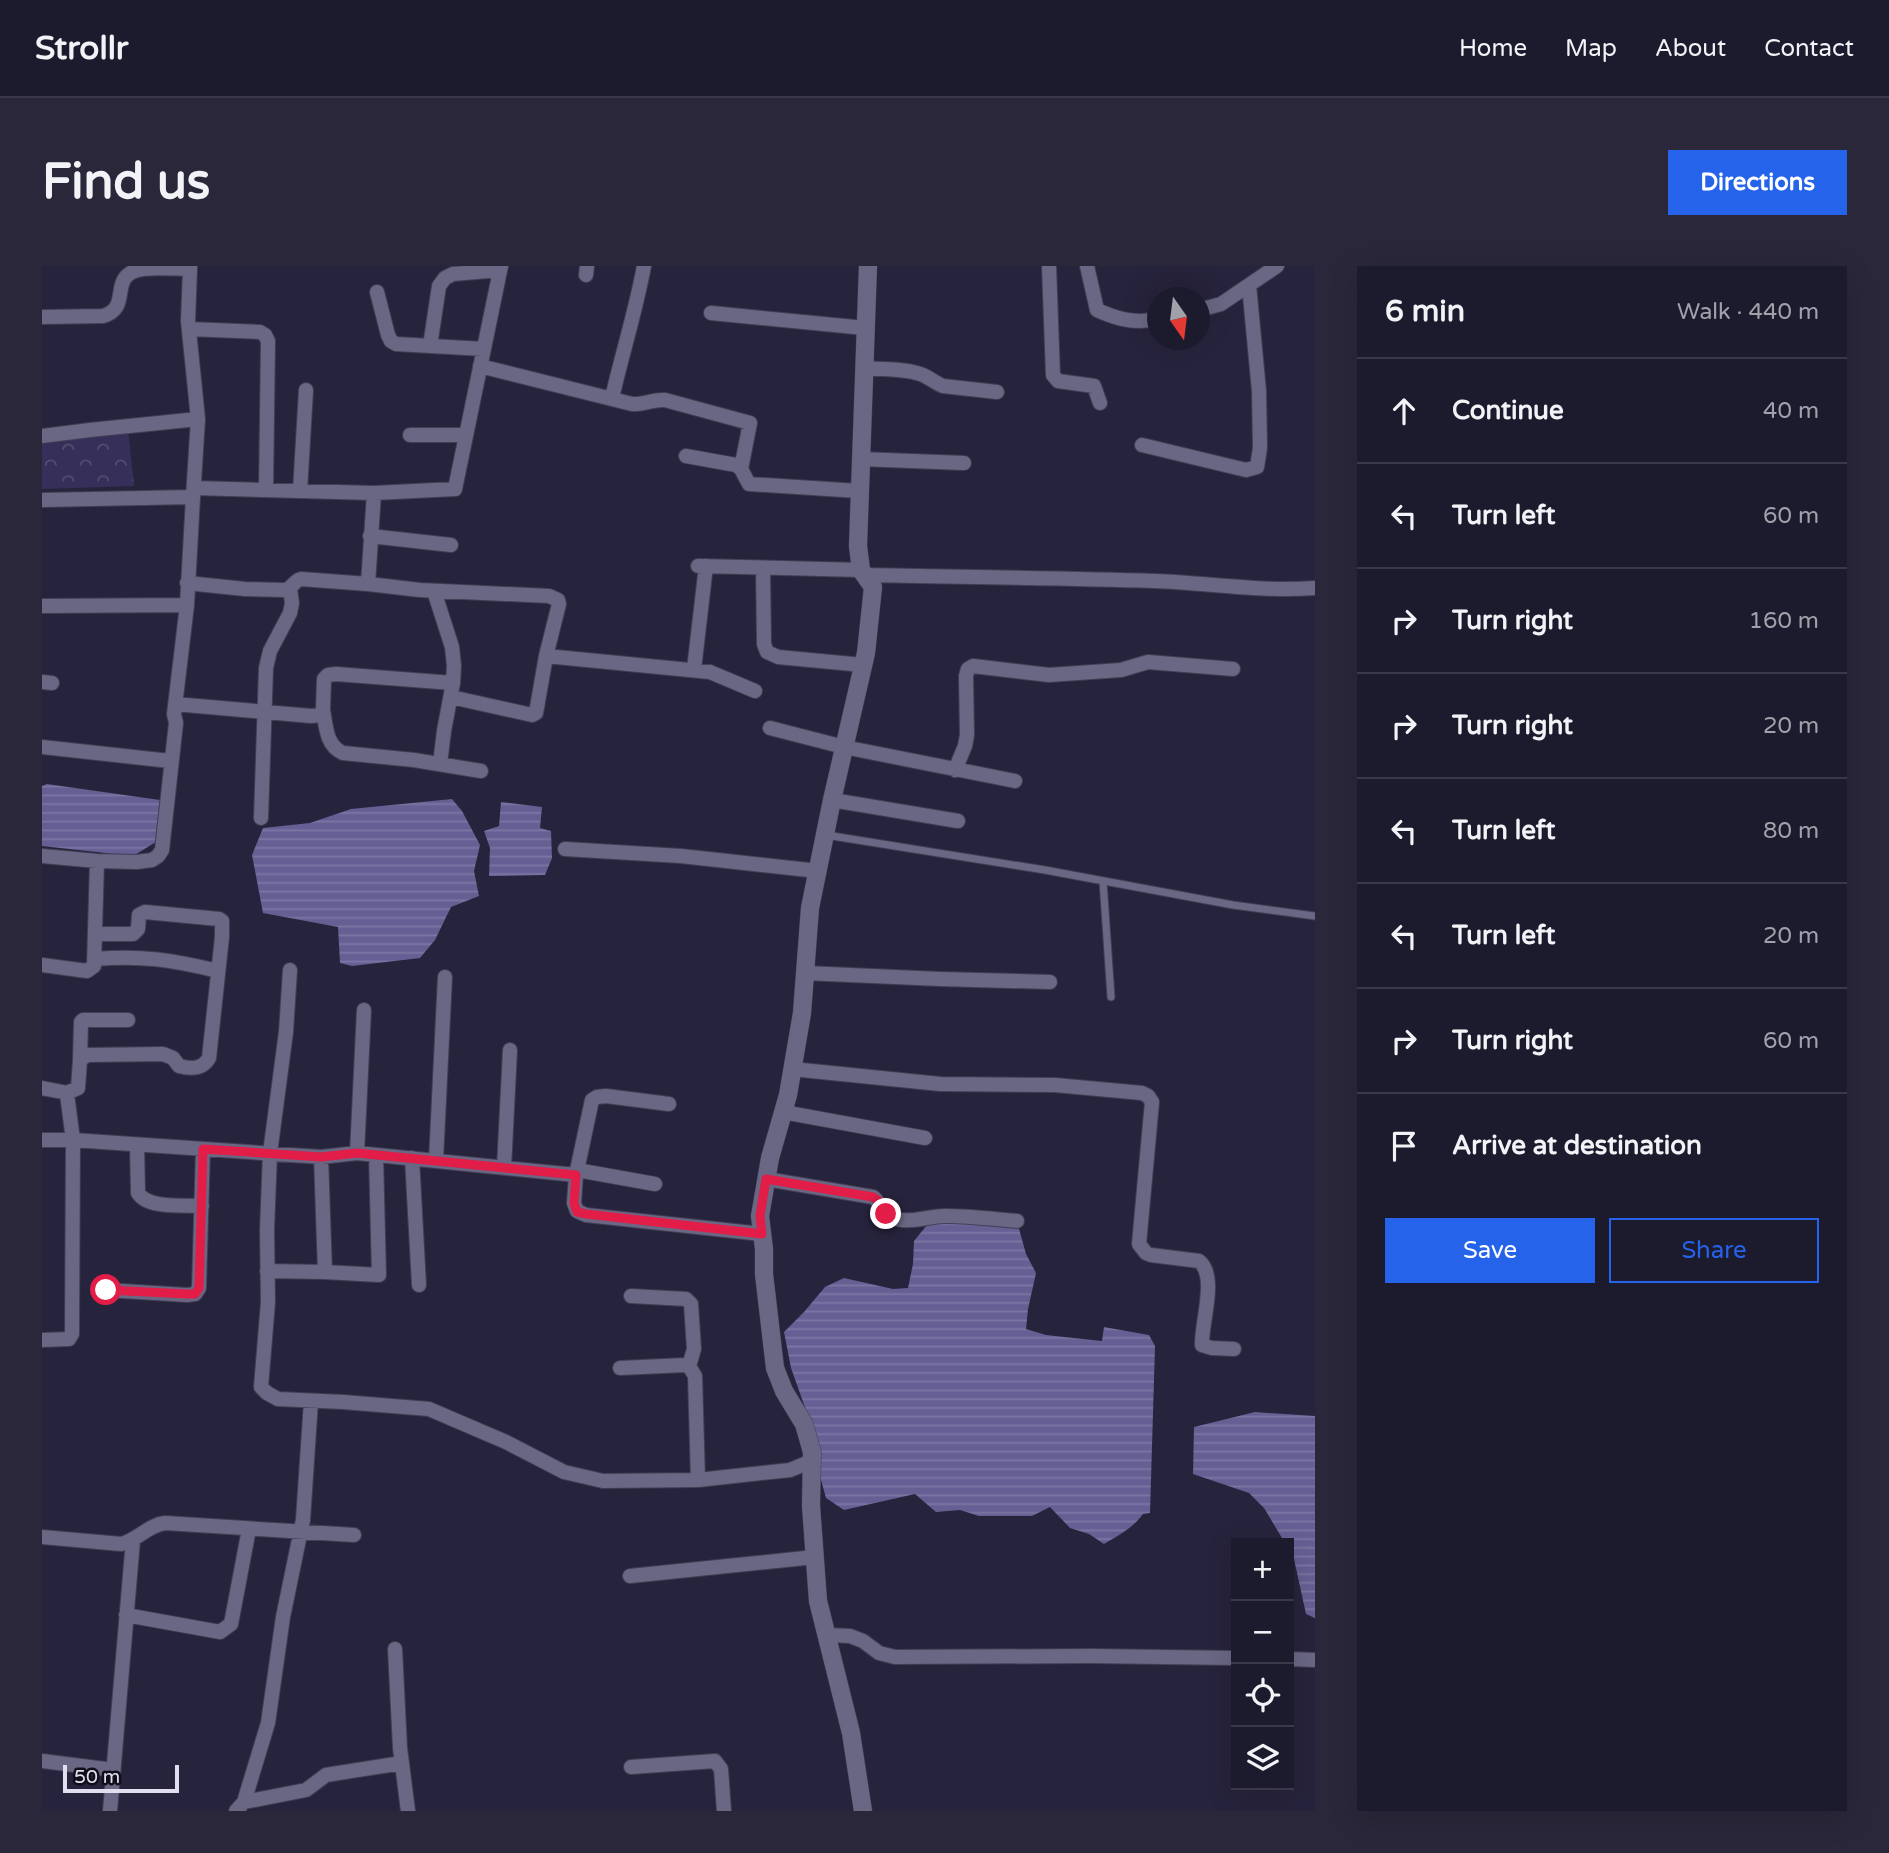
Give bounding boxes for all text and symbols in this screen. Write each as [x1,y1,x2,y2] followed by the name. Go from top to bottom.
[35,29,129,68] text: Strollr
[1459,34,1527,63] text: Home
[1565,34,1617,63] text: Map
[1655,34,1726,63] text: About
[1764,34,1854,63] text: Contact
[1668,150,1847,215] button: Directions
[42,153,210,212] text: Find us
[1147,287,1210,350] north arrow
[1385,293,1465,330] text: 6 min
[1677,298,1819,326] text: Walk · 440 m
[1385,392,1423,430] icon: ahead
[1452,395,1564,426] text: Continue
[1763,397,1819,425] text: 40 m
[1385,497,1423,535] icon: left
[1452,500,1555,531] text: Turn left
[1763,502,1819,530] text: 60 m
[1385,602,1423,640] icon: right
[1452,605,1573,636] text: Turn right
[1749,607,1819,635] text: 160 m
[1385,707,1423,745] icon: right
[1452,710,1573,741] text: Turn right
[1763,712,1819,740] text: 20 m
[1385,812,1423,850] icon: left
[1452,815,1555,846] text: Turn left
[1763,817,1819,845] text: 80 m
[1385,917,1423,955] icon: left
[1452,920,1555,951] text: Turn left
[1763,922,1819,950] text: 20 m
[1385,1022,1423,1060] icon: right
[1452,1025,1573,1056] text: Turn right
[1763,1027,1819,1055] text: 60 m
[1385,1127,1423,1165] icon: arrive
[1452,1130,1702,1161] text: Arrive at destination
[870,1198,901,1229] route end
[1385,1218,1595,1283] button: Save
[1609,1218,1819,1283] button: Share
[90,1274,121,1305] route start
[1231,1538,1294,1790] map controls
[1231,1538,1294,1601] button: +
[1231,1601,1294,1664] button: −
[1231,1664,1294,1727] button: locate
[1231,1727,1294,1790] button: layers
[63,1762,178,1794] scale bar
[74,1766,120,1788] text: 50 m

